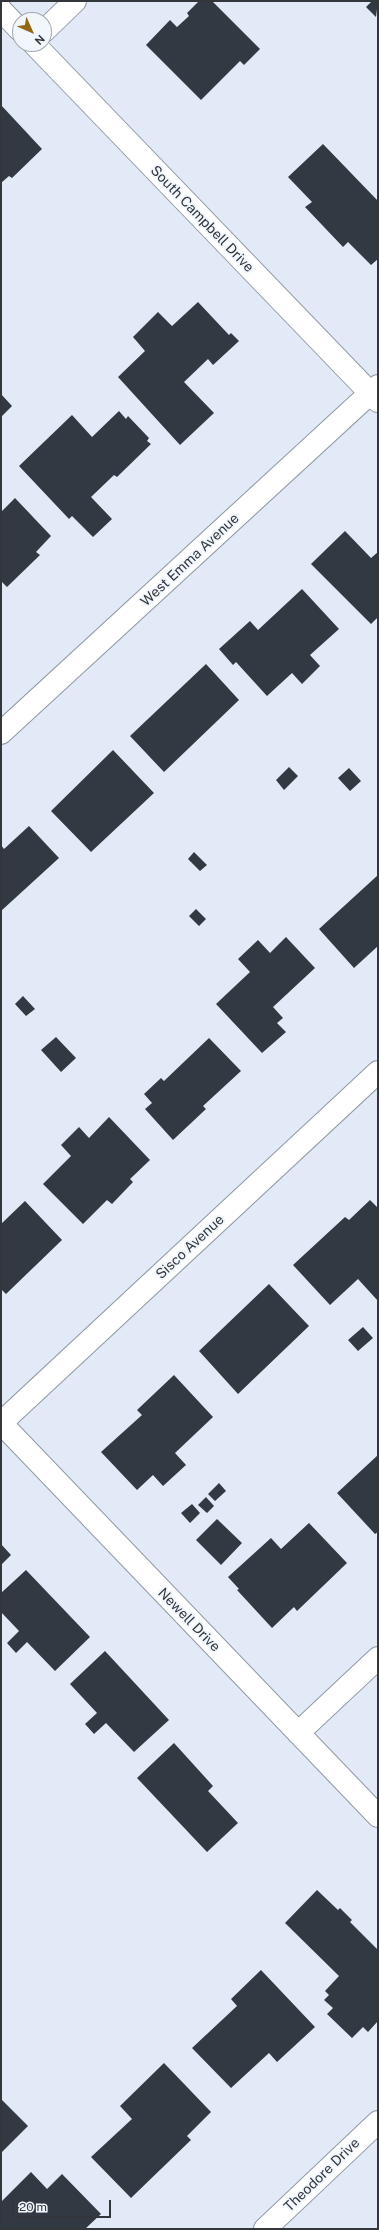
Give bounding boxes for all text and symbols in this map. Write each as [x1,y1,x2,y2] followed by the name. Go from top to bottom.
[12,12,52,52] north arrow
[32,32,47,47] text: N
[147,162,257,276] street label: South Campbell Drive
[137,510,243,610] street label: West Emma Avenue
[152,1211,228,1283] street label: Sisco Avenue
[154,1585,224,1655] street label: Newell Drive
[281,2135,363,2215] street label: Theodore Drive
[14,2192,113,2218] scale bar
[19,2200,47,2214] text: 20 m

